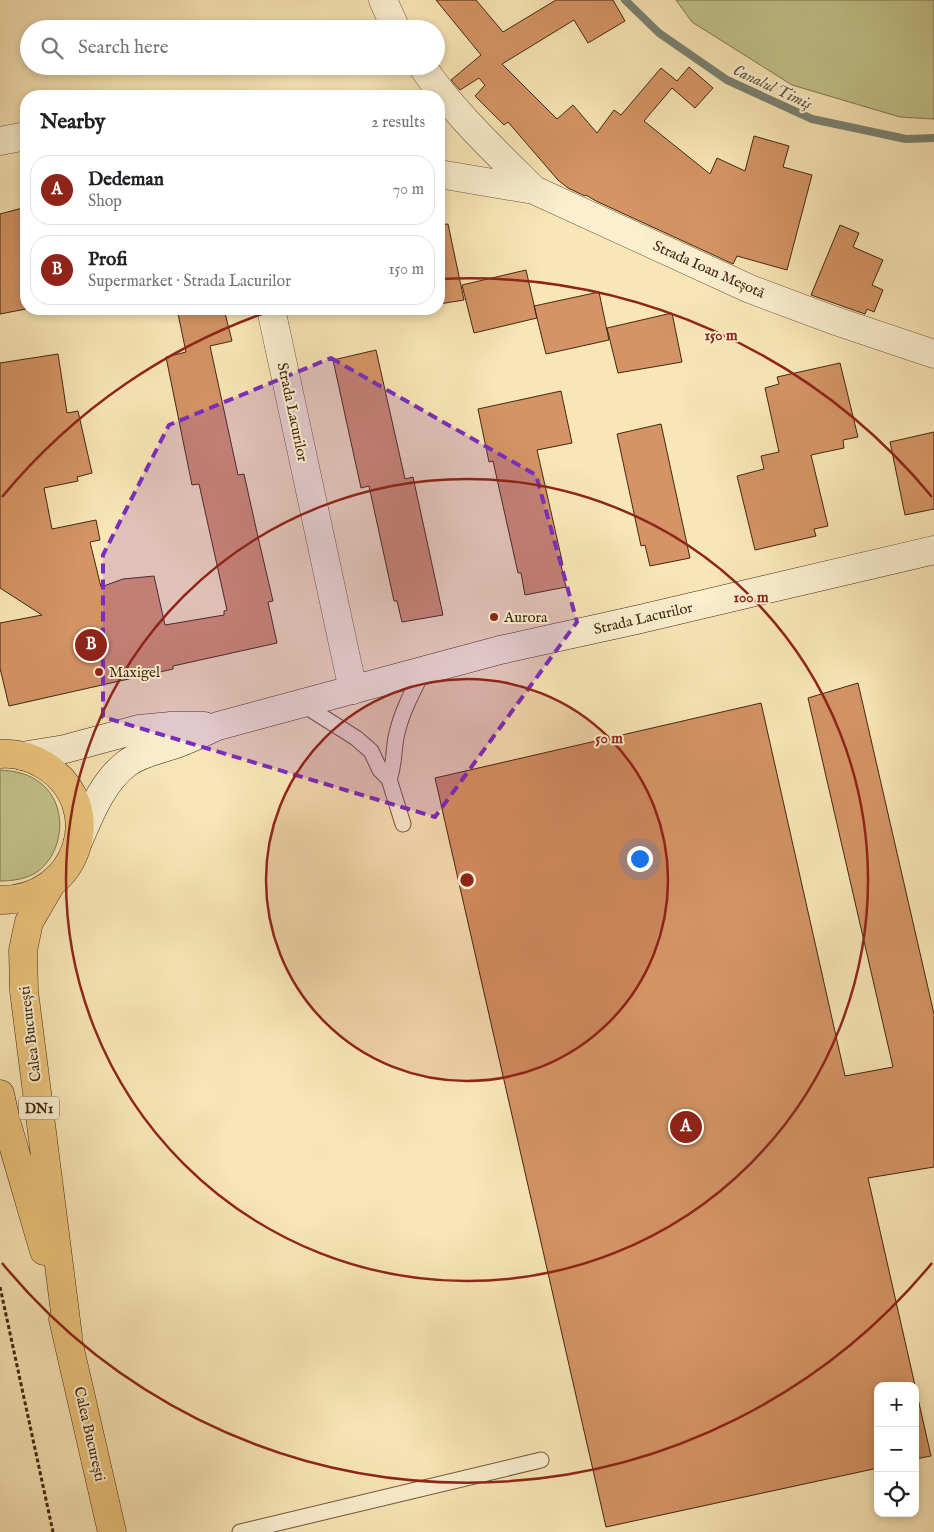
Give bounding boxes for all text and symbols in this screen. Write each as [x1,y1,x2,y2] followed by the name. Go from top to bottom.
[20,20,445,75] search box
[38,34,66,62] icon: search
[78,36,169,60] text: Search here
[730,61,815,115] water label: Canalul Timiș
[40,109,105,136] text: Nearby
[371,113,425,133] text: 2 results
[88,168,164,192] text: Dedeman
[52,180,62,200] text: A
[393,180,424,200] text: 70 m
[88,192,122,212] text: Shop
[650,236,768,303] street label: Strada Ioan Meșotă
[88,248,127,272] text: Profi
[52,260,62,280] text: B
[389,260,424,280] text: 150 m
[88,272,291,292] text: Supermarket · Strada Lacurilor
[704,326,738,345] text: 150 m
[273,361,312,464] street label: Strada Lacurilor
[733,588,769,607] text: 100 m
[592,598,695,639] street label: Strada Lacurilor
[503,608,548,627] place label: Aurora
[488,611,500,623] marker: Aurora
[75,626,107,664] pin: B
[109,663,161,682] place label: Maxigel
[93,666,105,678] marker: Maxigel
[595,729,623,748] text: 50 m
[627,846,653,872] your location
[458,871,476,889] centre of rings
[15,985,46,1083] street label: Calea București
[19,1096,59,1120] road number: DN1
[670,1108,702,1146] pin: A
[874,1382,919,1517] map controls
[874,1382,919,1427] button: +
[69,1385,110,1483] street label: Calea București
[874,1427,919,1472] button: −
[874,1472,919,1517] button: locate

